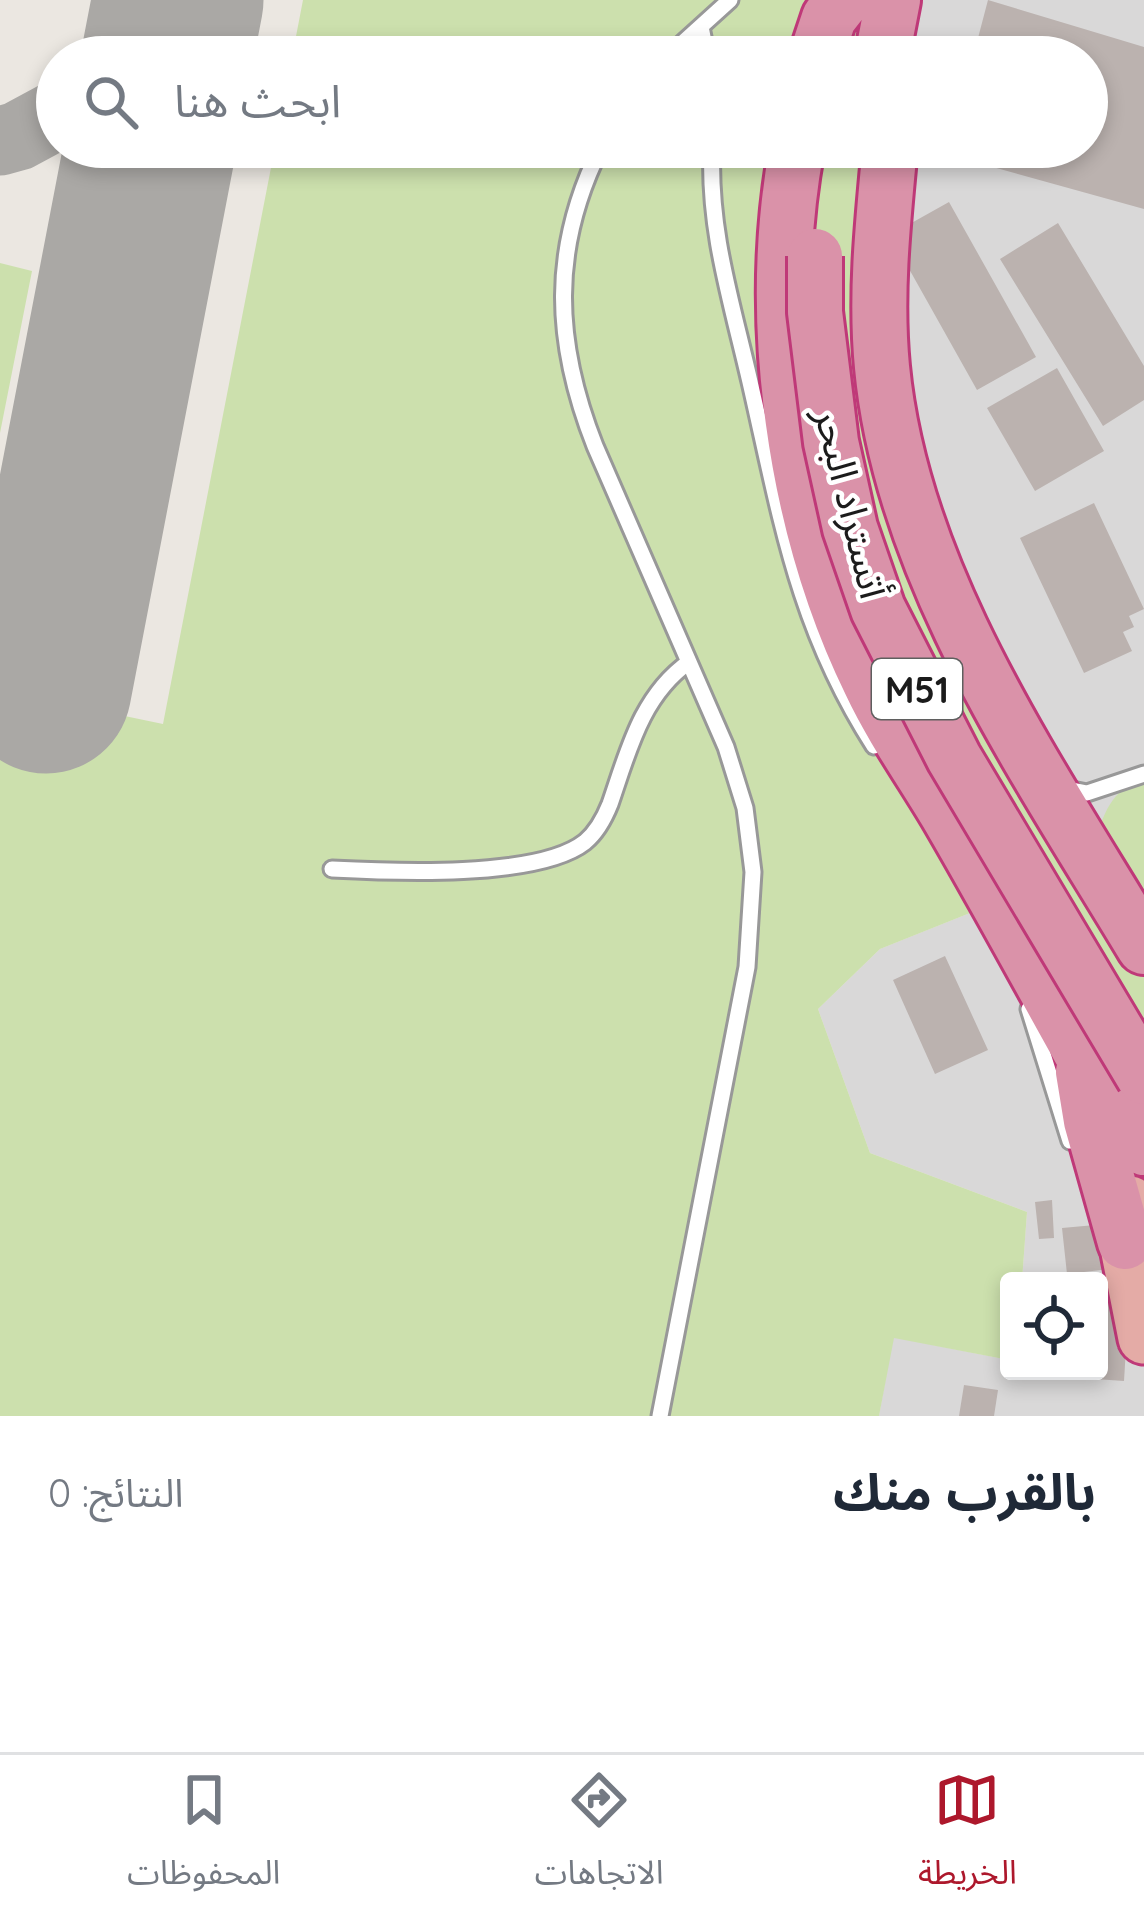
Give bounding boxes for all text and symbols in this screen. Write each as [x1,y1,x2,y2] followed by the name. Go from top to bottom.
[36,36,1108,168] search box
[78,69,144,135] icon: search
[174,72,341,128] text: ابحث هنا
[804,402,899,603] street label: أتستراد البحر
[872,659,962,719] road number: M51
[1000,1272,1108,1380] map controls
[1000,1272,1108,1380] button: locate
[833,1459,1096,1523] text: بالقرب منك
[48,1468,184,1517] text: النتائج: 0
[127,1767,280,1908] tab: المحفوظات
[535,1767,664,1908] tab: الاتجاهات
[918,1767,1017,1908] tab: الخريطة

